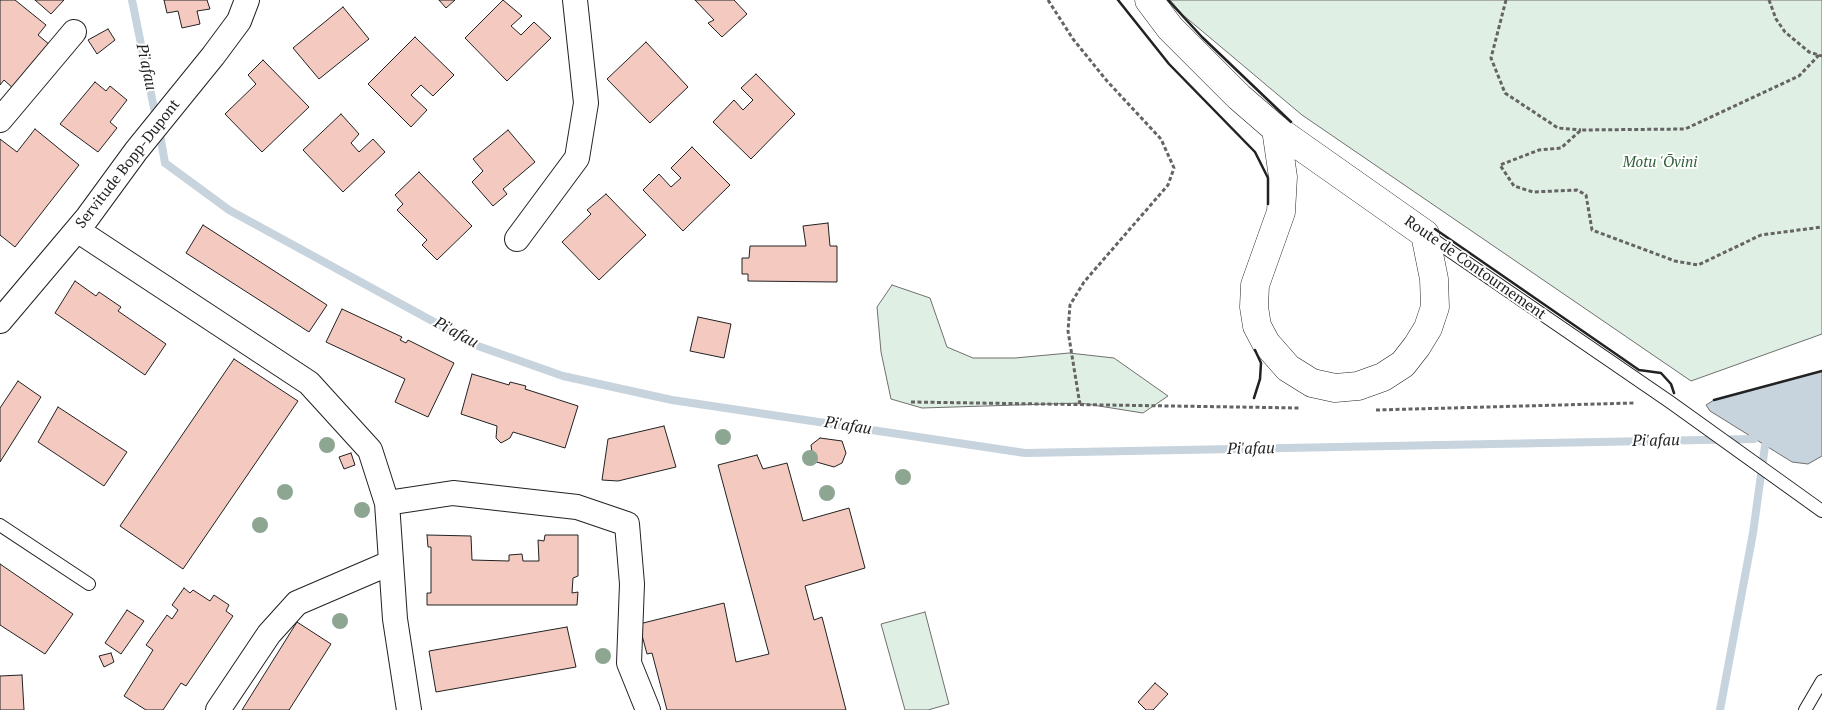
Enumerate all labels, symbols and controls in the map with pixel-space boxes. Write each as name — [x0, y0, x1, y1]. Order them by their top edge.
water label: Pi'afau — [132, 42, 160, 92]
street label: Servitude Bopp-Dupont — [72, 96, 184, 232]
park label: Motu 'Ōvini — [1623, 154, 1697, 172]
street label: Route de Contournement — [1401, 212, 1549, 324]
water label: Pi'afau — [431, 313, 481, 353]
water label: Pi'afau — [823, 413, 873, 439]
water label: Pi'afau — [1632, 431, 1680, 451]
water label: Pi'afau — [1227, 439, 1275, 459]

